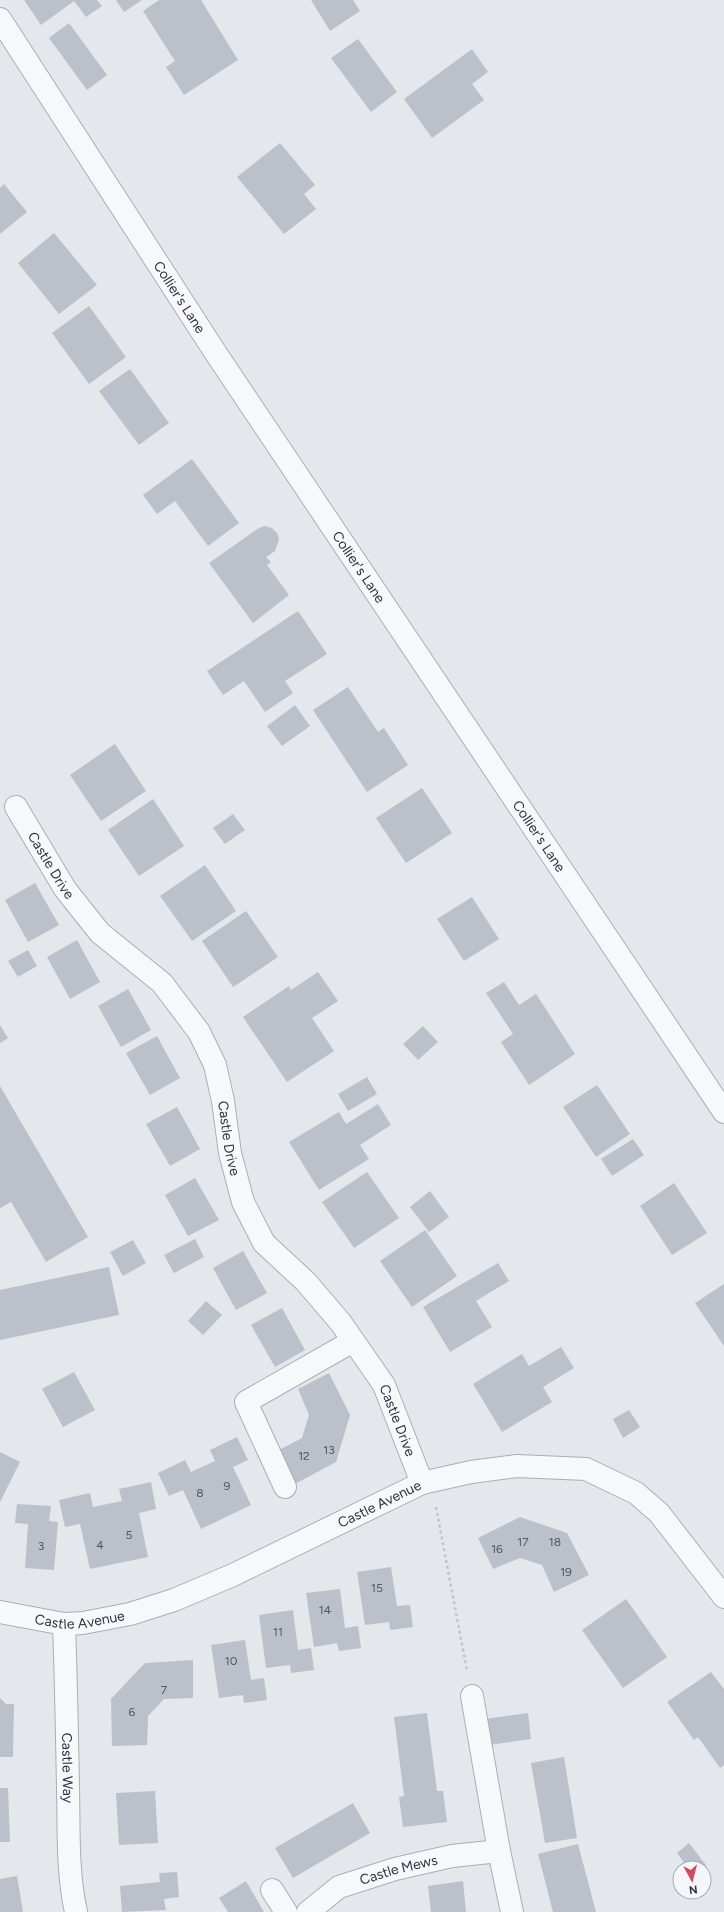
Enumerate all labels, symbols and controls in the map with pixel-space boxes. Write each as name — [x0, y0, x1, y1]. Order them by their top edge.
street label: Collier's Lane — [150, 258, 209, 337]
street label: Collier's Lane — [329, 528, 389, 606]
street label: Collier's Lane — [509, 797, 569, 875]
street label: Castle Drive — [24, 829, 78, 903]
street label: Castle Drive — [215, 1100, 244, 1178]
street label: Castle Drive — [376, 1382, 419, 1459]
house number: 13 — [323, 1443, 335, 1457]
house number: 12 — [298, 1449, 310, 1463]
street label: Castle Avenue — [335, 1476, 424, 1531]
house number: 9 — [224, 1479, 231, 1493]
house number: 8 — [196, 1486, 204, 1500]
house number: 5 — [126, 1528, 133, 1542]
house number: 17 — [517, 1535, 529, 1549]
house number: 18 — [549, 1535, 561, 1549]
house number: 4 — [96, 1538, 104, 1552]
house number: 3 — [38, 1539, 44, 1553]
house number: 16 — [491, 1542, 503, 1556]
house number: 19 — [560, 1565, 572, 1579]
house number: 15 — [371, 1581, 383, 1595]
house number: 14 — [319, 1603, 332, 1617]
street label: Castle Avenue — [33, 1607, 126, 1633]
house number: 11 — [273, 1625, 283, 1639]
house number: 10 — [225, 1654, 238, 1668]
house number: 7 — [161, 1683, 168, 1697]
house number: 6 — [129, 1705, 136, 1719]
street label: Castle Way — [58, 1732, 77, 1804]
street label: Castle Mews — [357, 1851, 439, 1888]
north arrow — [672, 1860, 712, 1900]
text: N — [688, 1882, 698, 1896]

